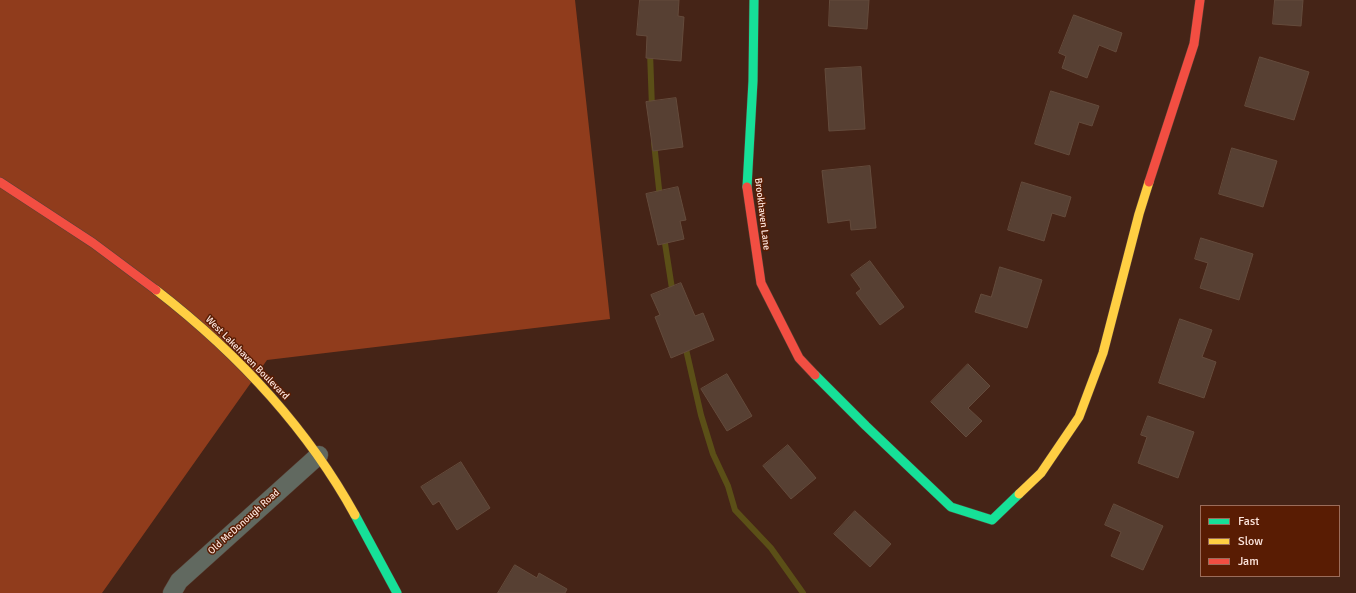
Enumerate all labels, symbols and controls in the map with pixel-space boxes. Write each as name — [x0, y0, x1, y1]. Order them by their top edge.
street label: Brookhaven Lane — [752, 177, 772, 251]
street label: West Lakehaven Boulevard — [203, 314, 291, 402]
street label: Old McDonough Road — [206, 487, 282, 557]
legend — [1200, 505, 1340, 577]
text: Fast — [1238, 514, 1259, 529]
text: Slow — [1238, 534, 1263, 549]
text: Jam — [1238, 554, 1259, 569]

